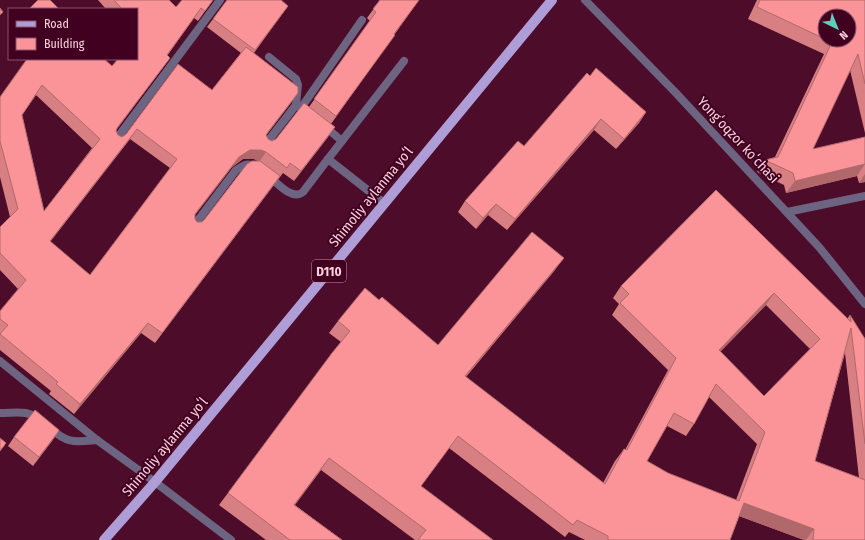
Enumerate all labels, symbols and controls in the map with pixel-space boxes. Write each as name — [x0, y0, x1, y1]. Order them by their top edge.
legend — [8, 8, 138, 60]
north arrow — [817, 8, 857, 48]
text: Road — [44, 17, 69, 31]
text: N — [837, 28, 850, 42]
text: Building — [44, 37, 85, 51]
street label: Yongʻoqzor koʻchasi — [694, 93, 782, 187]
street label: Shimoliy aylanma yoʻl — [325, 143, 417, 251]
road number: D110 — [312, 260, 346, 282]
street label: Shimoliy aylanma yoʻl — [119, 394, 212, 500]

